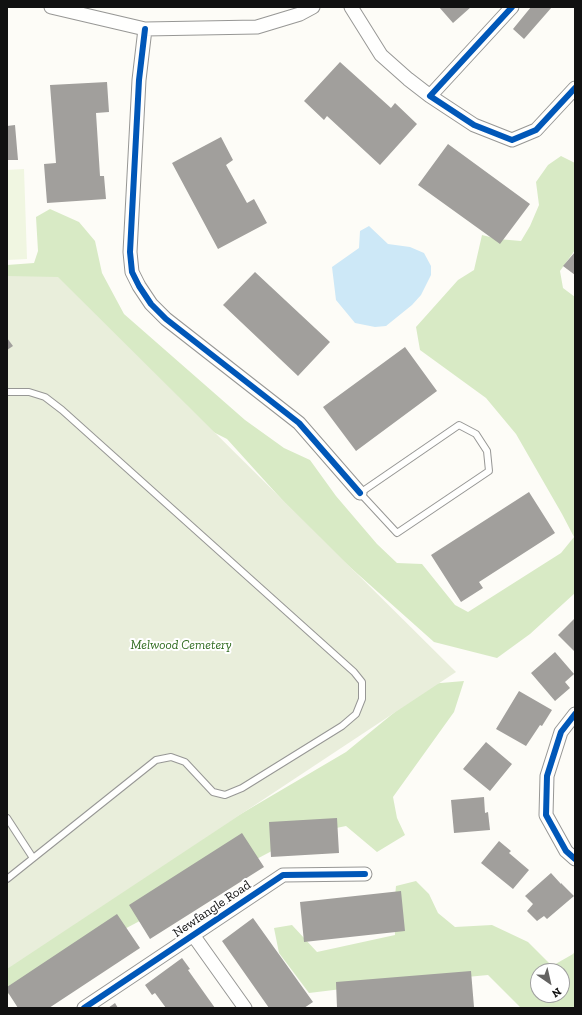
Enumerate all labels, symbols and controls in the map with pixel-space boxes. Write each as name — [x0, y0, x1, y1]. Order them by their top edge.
park label: Melwood Cemetery — [130, 637, 232, 653]
street label: Newfangle Road — [170, 877, 254, 941]
north arrow — [530, 963, 570, 1003]
text: N — [549, 985, 564, 1000]

